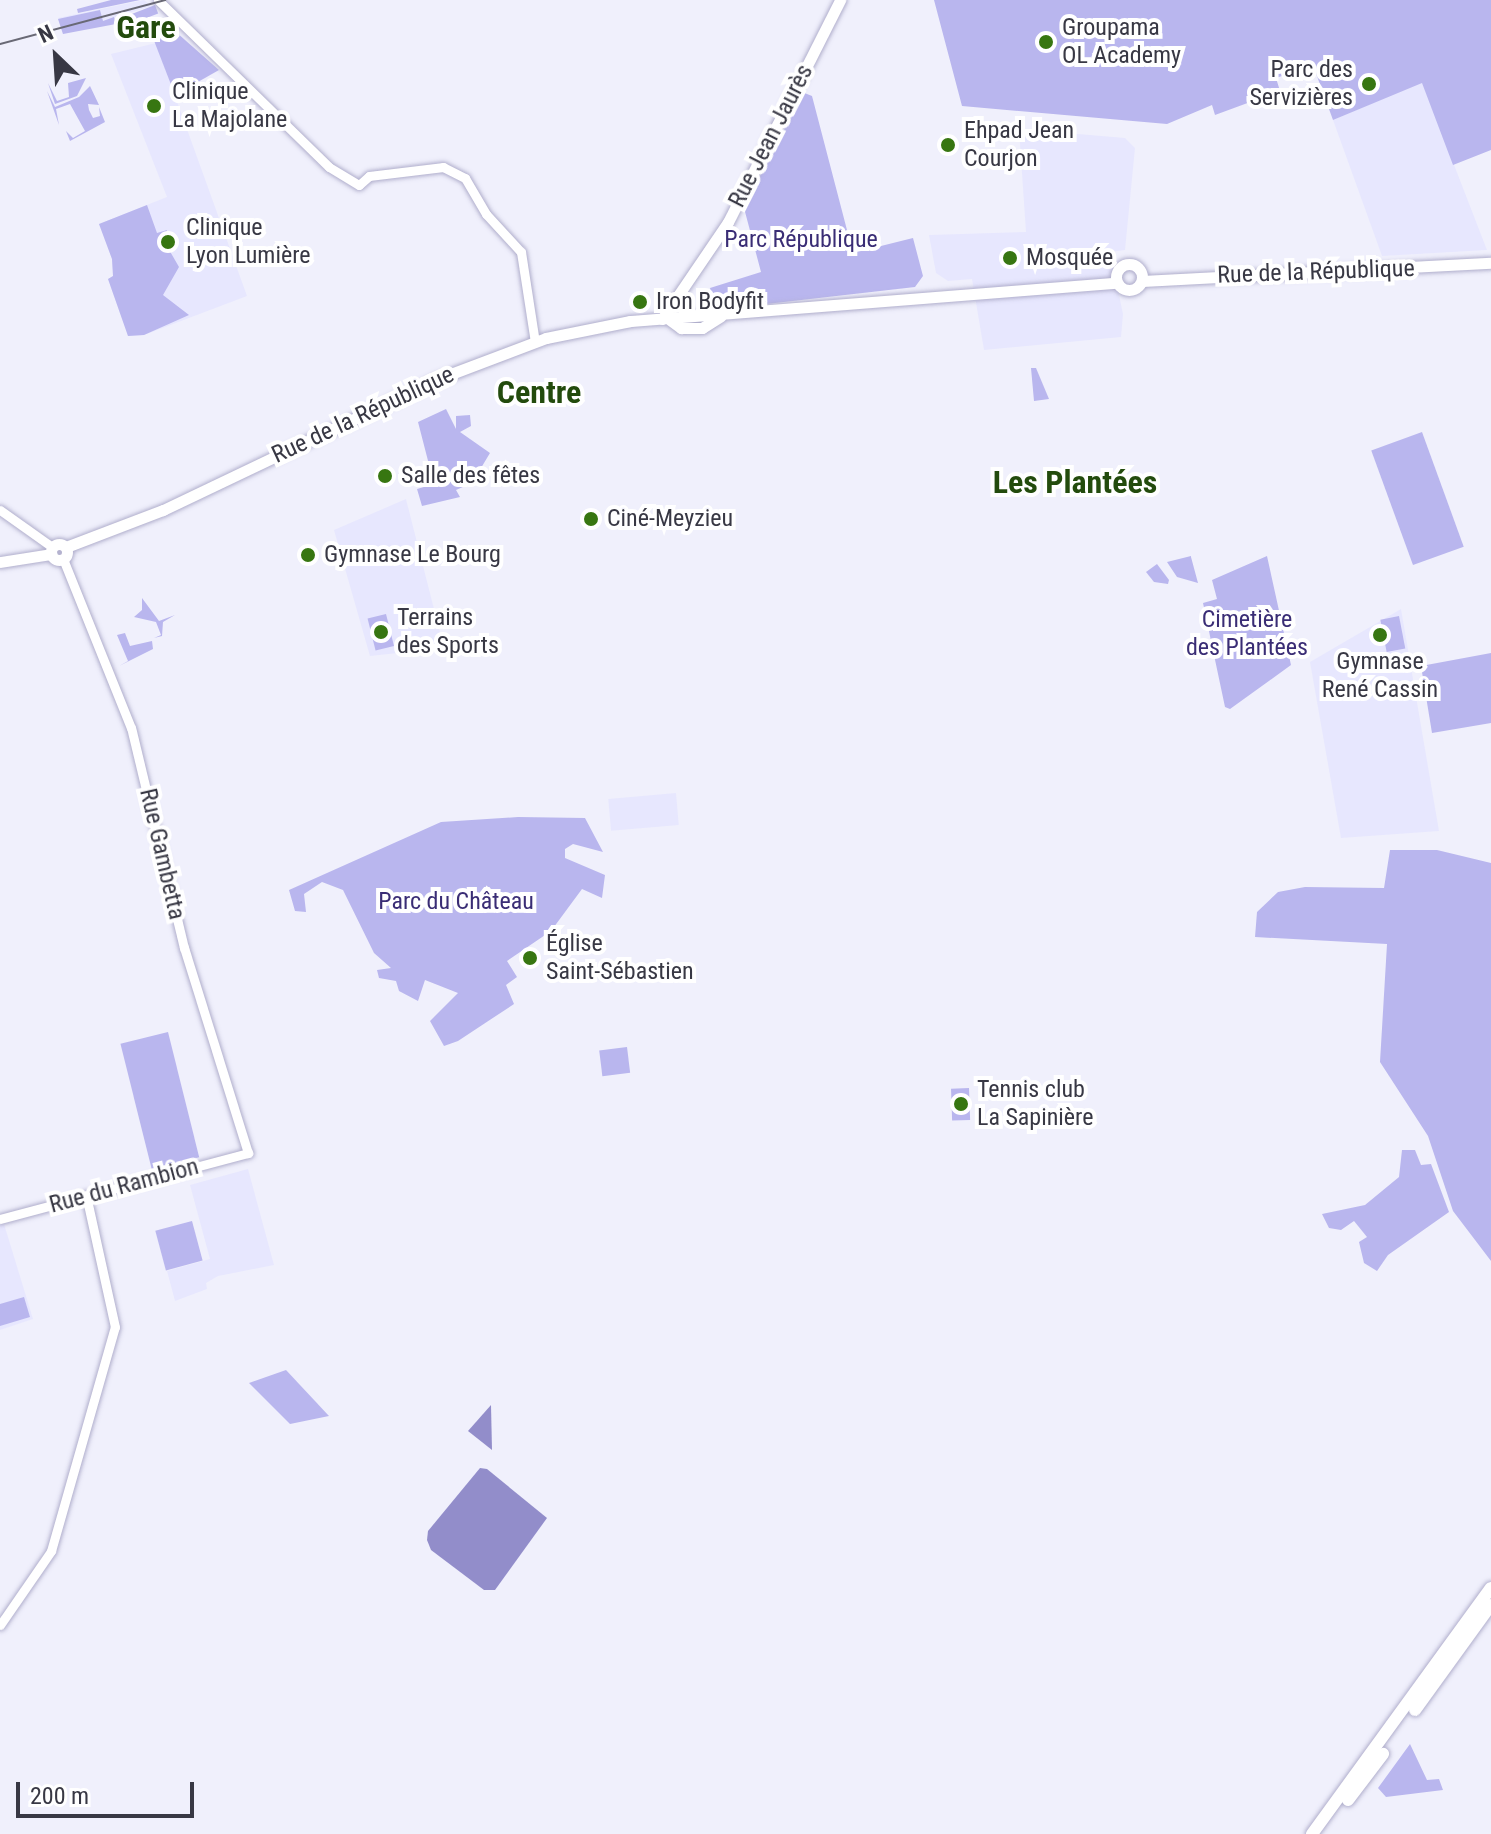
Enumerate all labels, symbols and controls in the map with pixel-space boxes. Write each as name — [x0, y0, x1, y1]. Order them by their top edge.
district label: Gare — [116, 8, 176, 46]
place label: Groupama OL Academy — [1062, 14, 1181, 70]
north arrow — [16, 16, 96, 96]
text: N — [34, 20, 57, 48]
marker: Groupama OL Academy — [1037, 33, 1055, 51]
place label: Parc des Servizières — [1249, 56, 1353, 112]
street label: Rue Jean Jaurès — [723, 60, 819, 212]
marker: Parc des Servizières — [1360, 75, 1378, 93]
place label: Clinique La Majolane — [172, 78, 287, 134]
marker: Clinique La Majolane — [143, 95, 165, 117]
place label: Ehpad Jean Courjon — [964, 117, 1074, 173]
marker: Ehpad Jean Courjon — [939, 136, 957, 154]
place label: Clinique Lyon Lumière — [186, 214, 311, 270]
park label: Parc République — [724, 226, 878, 254]
marker: Clinique Lyon Lumière — [157, 231, 179, 253]
place label: Mosquée — [1026, 244, 1113, 272]
marker: Mosquée — [1001, 249, 1019, 267]
street label: Rue de la République — [1217, 254, 1415, 290]
place label: Iron Bodyfit — [656, 288, 764, 316]
marker: Iron Bodyfit — [631, 293, 649, 311]
street label: Rue de la République — [267, 360, 459, 470]
district label: Centre — [497, 373, 581, 411]
place label: Salle des fêtes — [401, 462, 540, 490]
district label: Les Plantées — [993, 463, 1157, 501]
marker: Salle des fêtes — [376, 467, 394, 485]
place label: Ciné-Meyzieu — [607, 505, 733, 533]
marker: Ciné-Meyzieu — [582, 510, 600, 528]
place label: Gymnase Le Bourg — [324, 541, 501, 569]
marker: Gymnase Le Bourg — [299, 546, 317, 564]
place label: Terrains des Sports — [397, 604, 499, 660]
park label: Cimetière des Plantées — [1186, 606, 1308, 662]
marker: Terrains des Sports — [372, 623, 390, 641]
marker: Gymnase René Cassin — [1371, 626, 1389, 644]
place label: Gymnase René Cassin — [1322, 648, 1438, 704]
street label: Rue Gambetta — [133, 786, 191, 922]
park label: Parc du Château — [378, 888, 534, 916]
place label: Église Saint-Sébastien — [546, 930, 694, 986]
marker: Église Saint-Sébastien — [521, 949, 539, 967]
place label: Tennis club La Sapinière — [977, 1076, 1093, 1132]
marker: Tennis club La Sapinière — [952, 1095, 970, 1113]
street label: Rue du Rambion — [46, 1152, 202, 1220]
scale bar — [20, 1766, 198, 1816]
text: 200 m — [30, 1782, 89, 1810]

